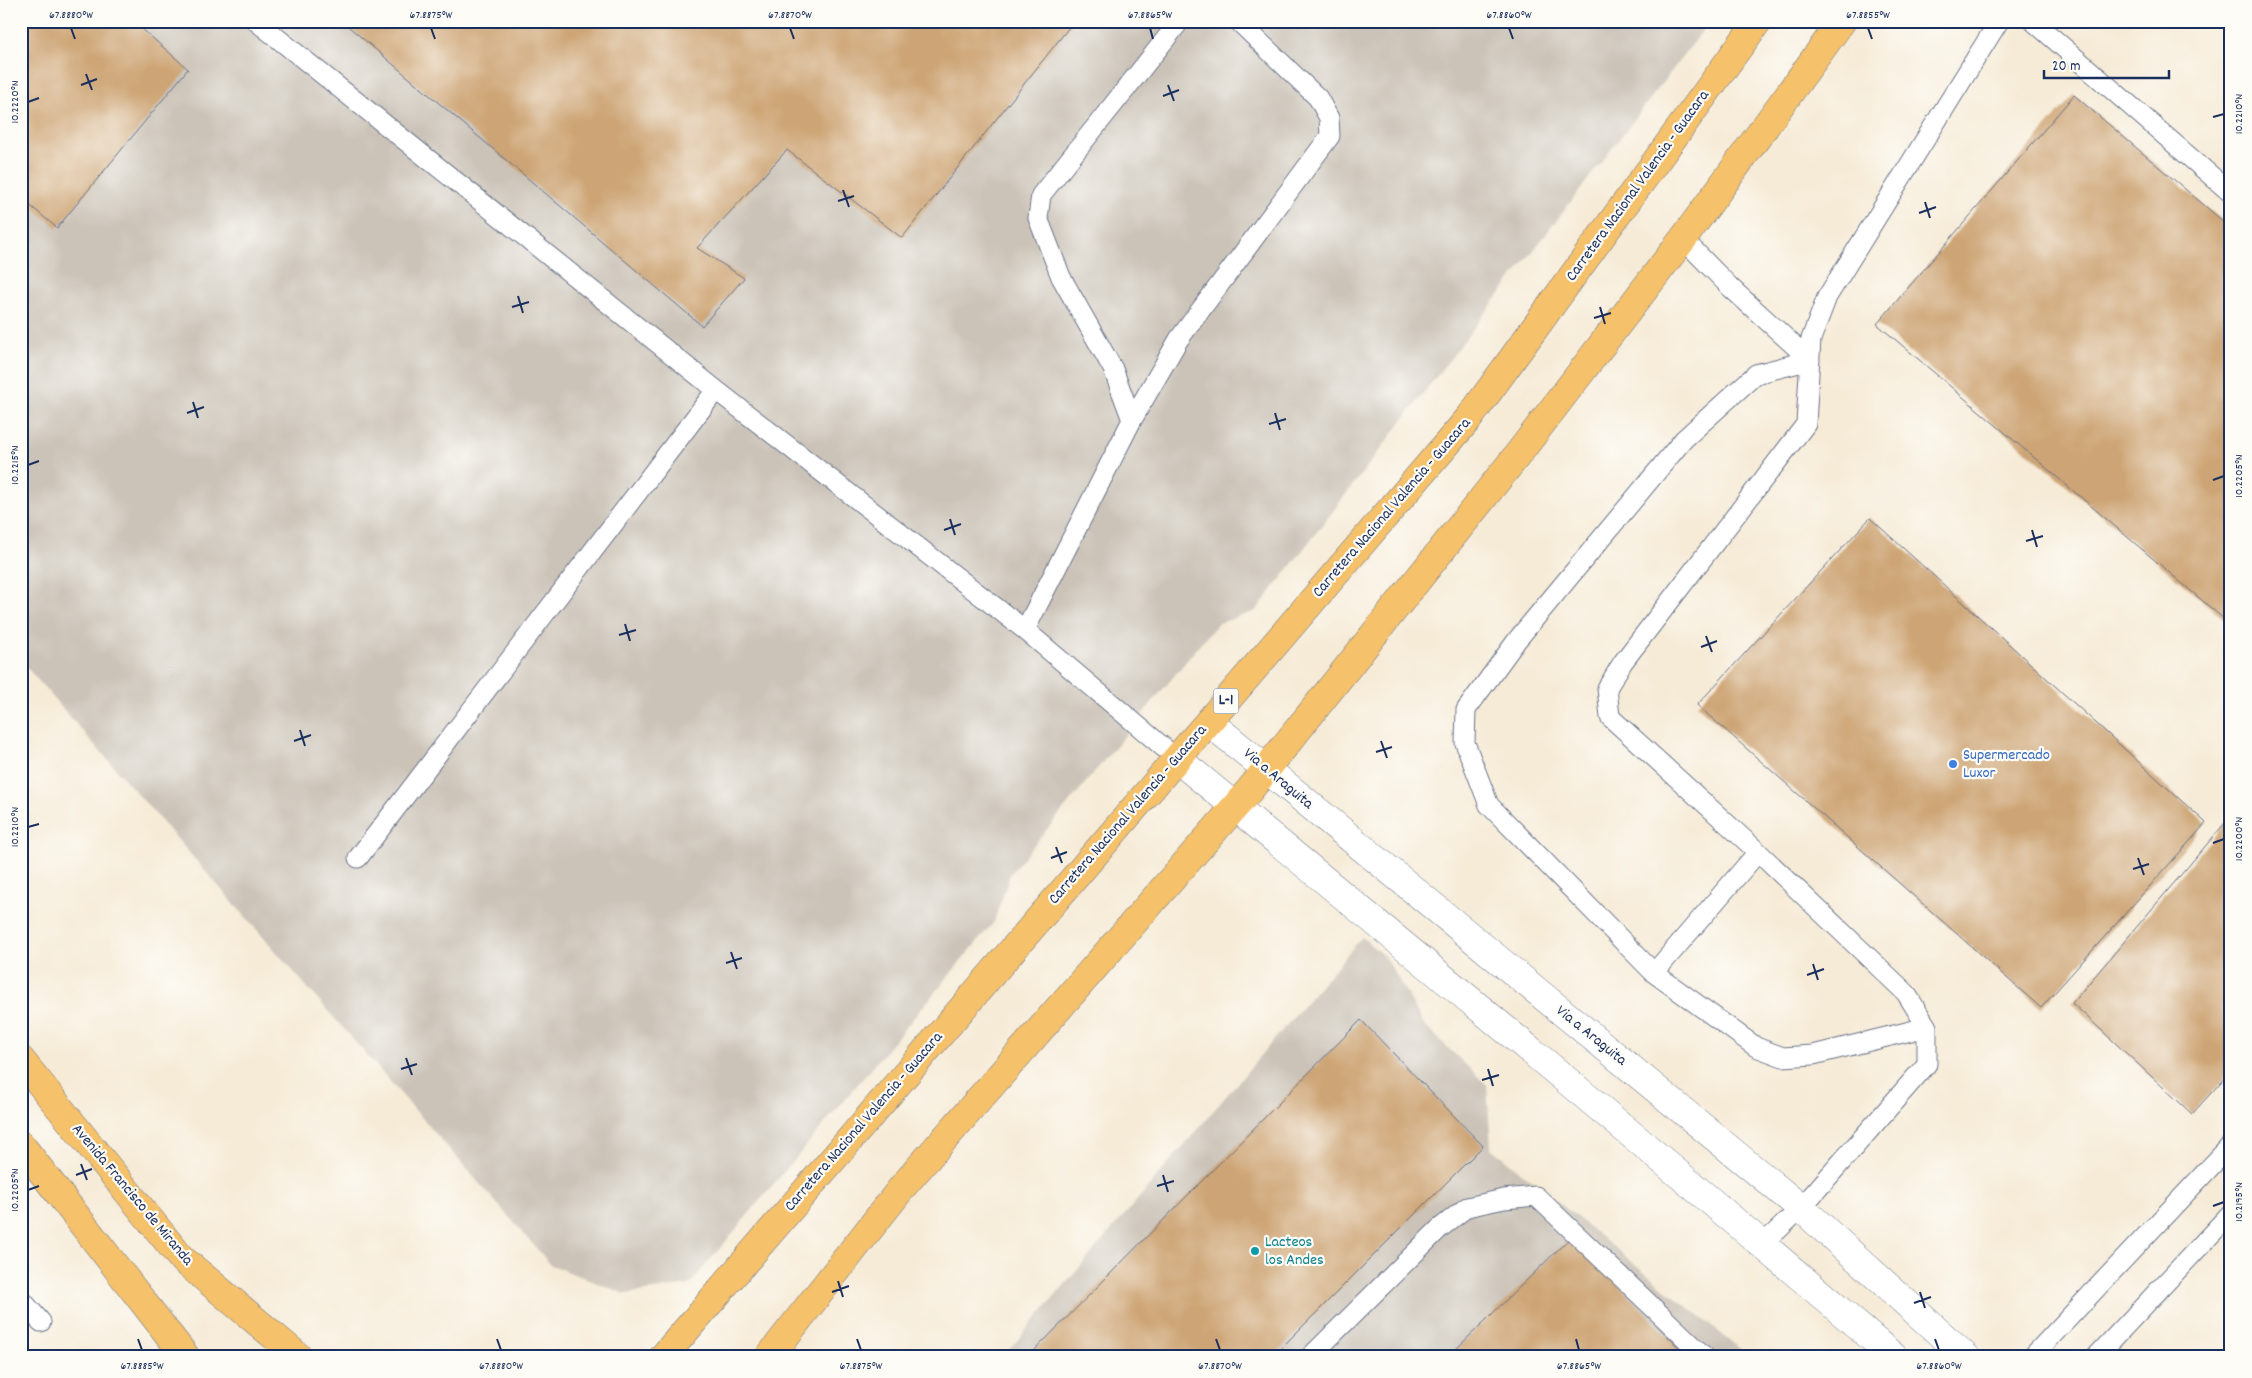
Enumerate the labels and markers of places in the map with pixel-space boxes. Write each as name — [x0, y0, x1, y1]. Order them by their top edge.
place label: Supermercado Luxor — [1963, 744, 2050, 785]
marker: Supermercado Luxor — [1947, 758, 1959, 770]
place label: Lacteos los Andes — [1265, 1231, 1324, 1272]
marker: Lacteos los Andes — [1249, 1245, 1261, 1257]

